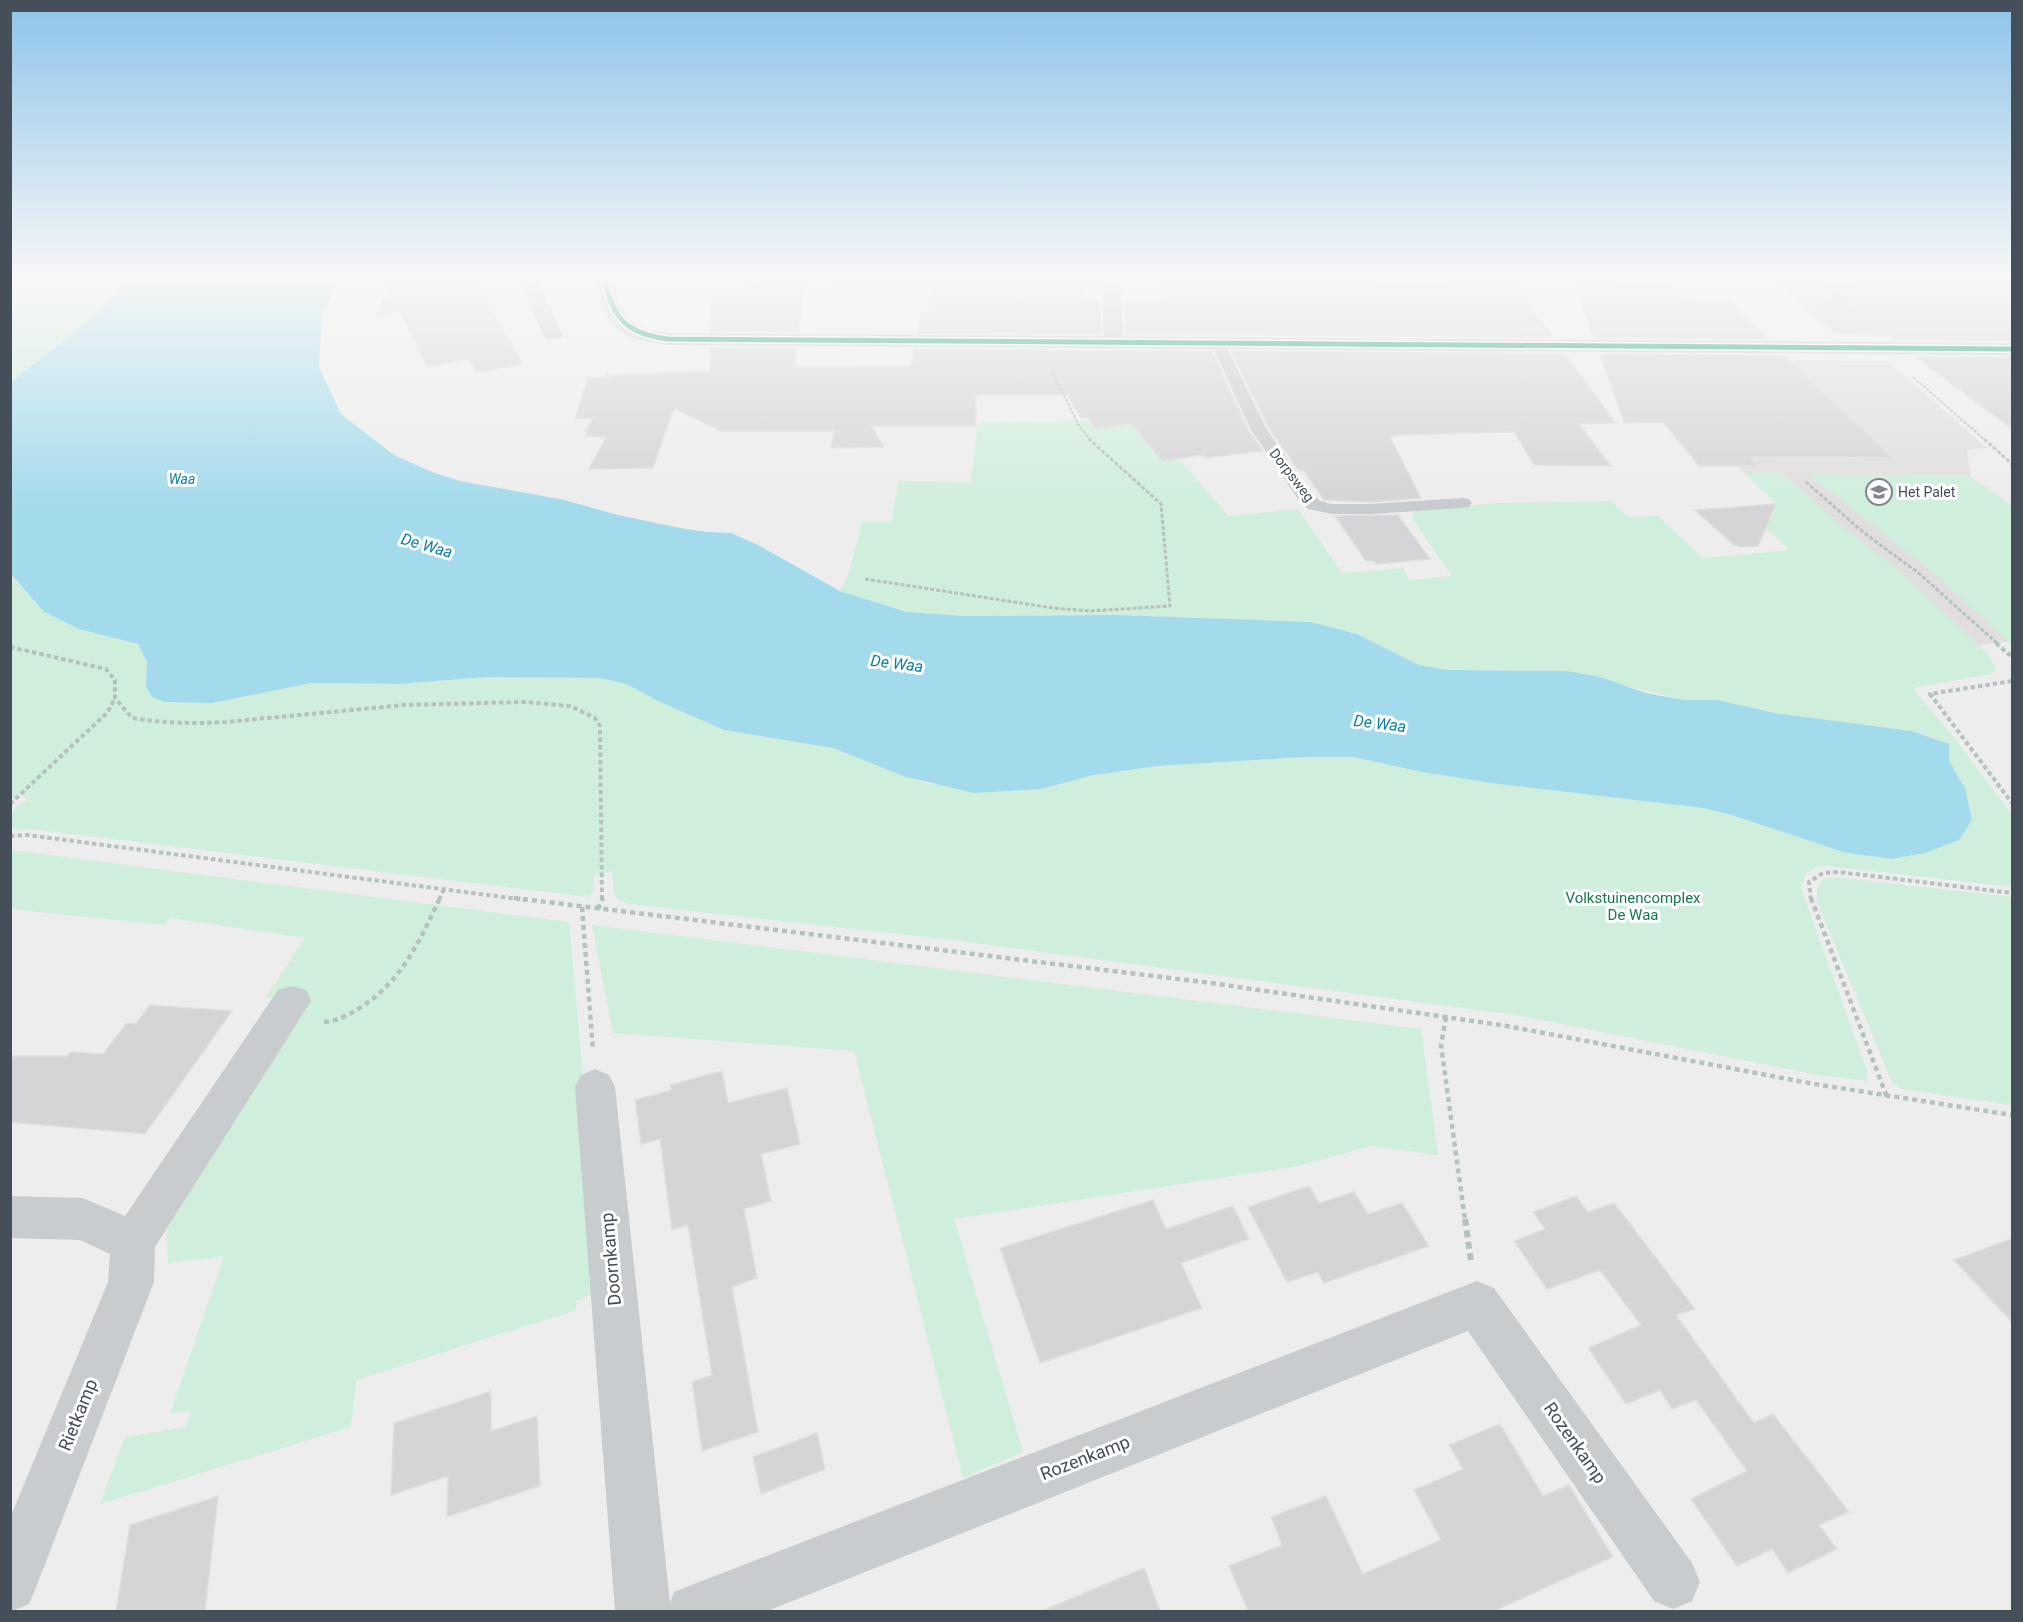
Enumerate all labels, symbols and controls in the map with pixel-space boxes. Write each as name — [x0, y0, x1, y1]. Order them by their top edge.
street label: Dorpsweg — [1266, 445, 1318, 505]
water label: Waa — [169, 471, 195, 487]
school or university icon: Het Palet — [1864, 477, 1894, 507]
place label: Het Palet — [1898, 484, 1956, 500]
water label: De Waa — [399, 529, 455, 562]
water label: De Waa — [870, 651, 924, 676]
water label: De Waa — [1353, 711, 1407, 736]
park label: Volkstuinencomplex De Waa — [1565, 889, 1701, 924]
street label: Doornkamp — [596, 1212, 625, 1306]
street label: Rietkamp — [54, 1376, 101, 1454]
street label: Rozenkamp — [1540, 1398, 1611, 1487]
street label: Rozenkamp — [1037, 1431, 1133, 1484]

